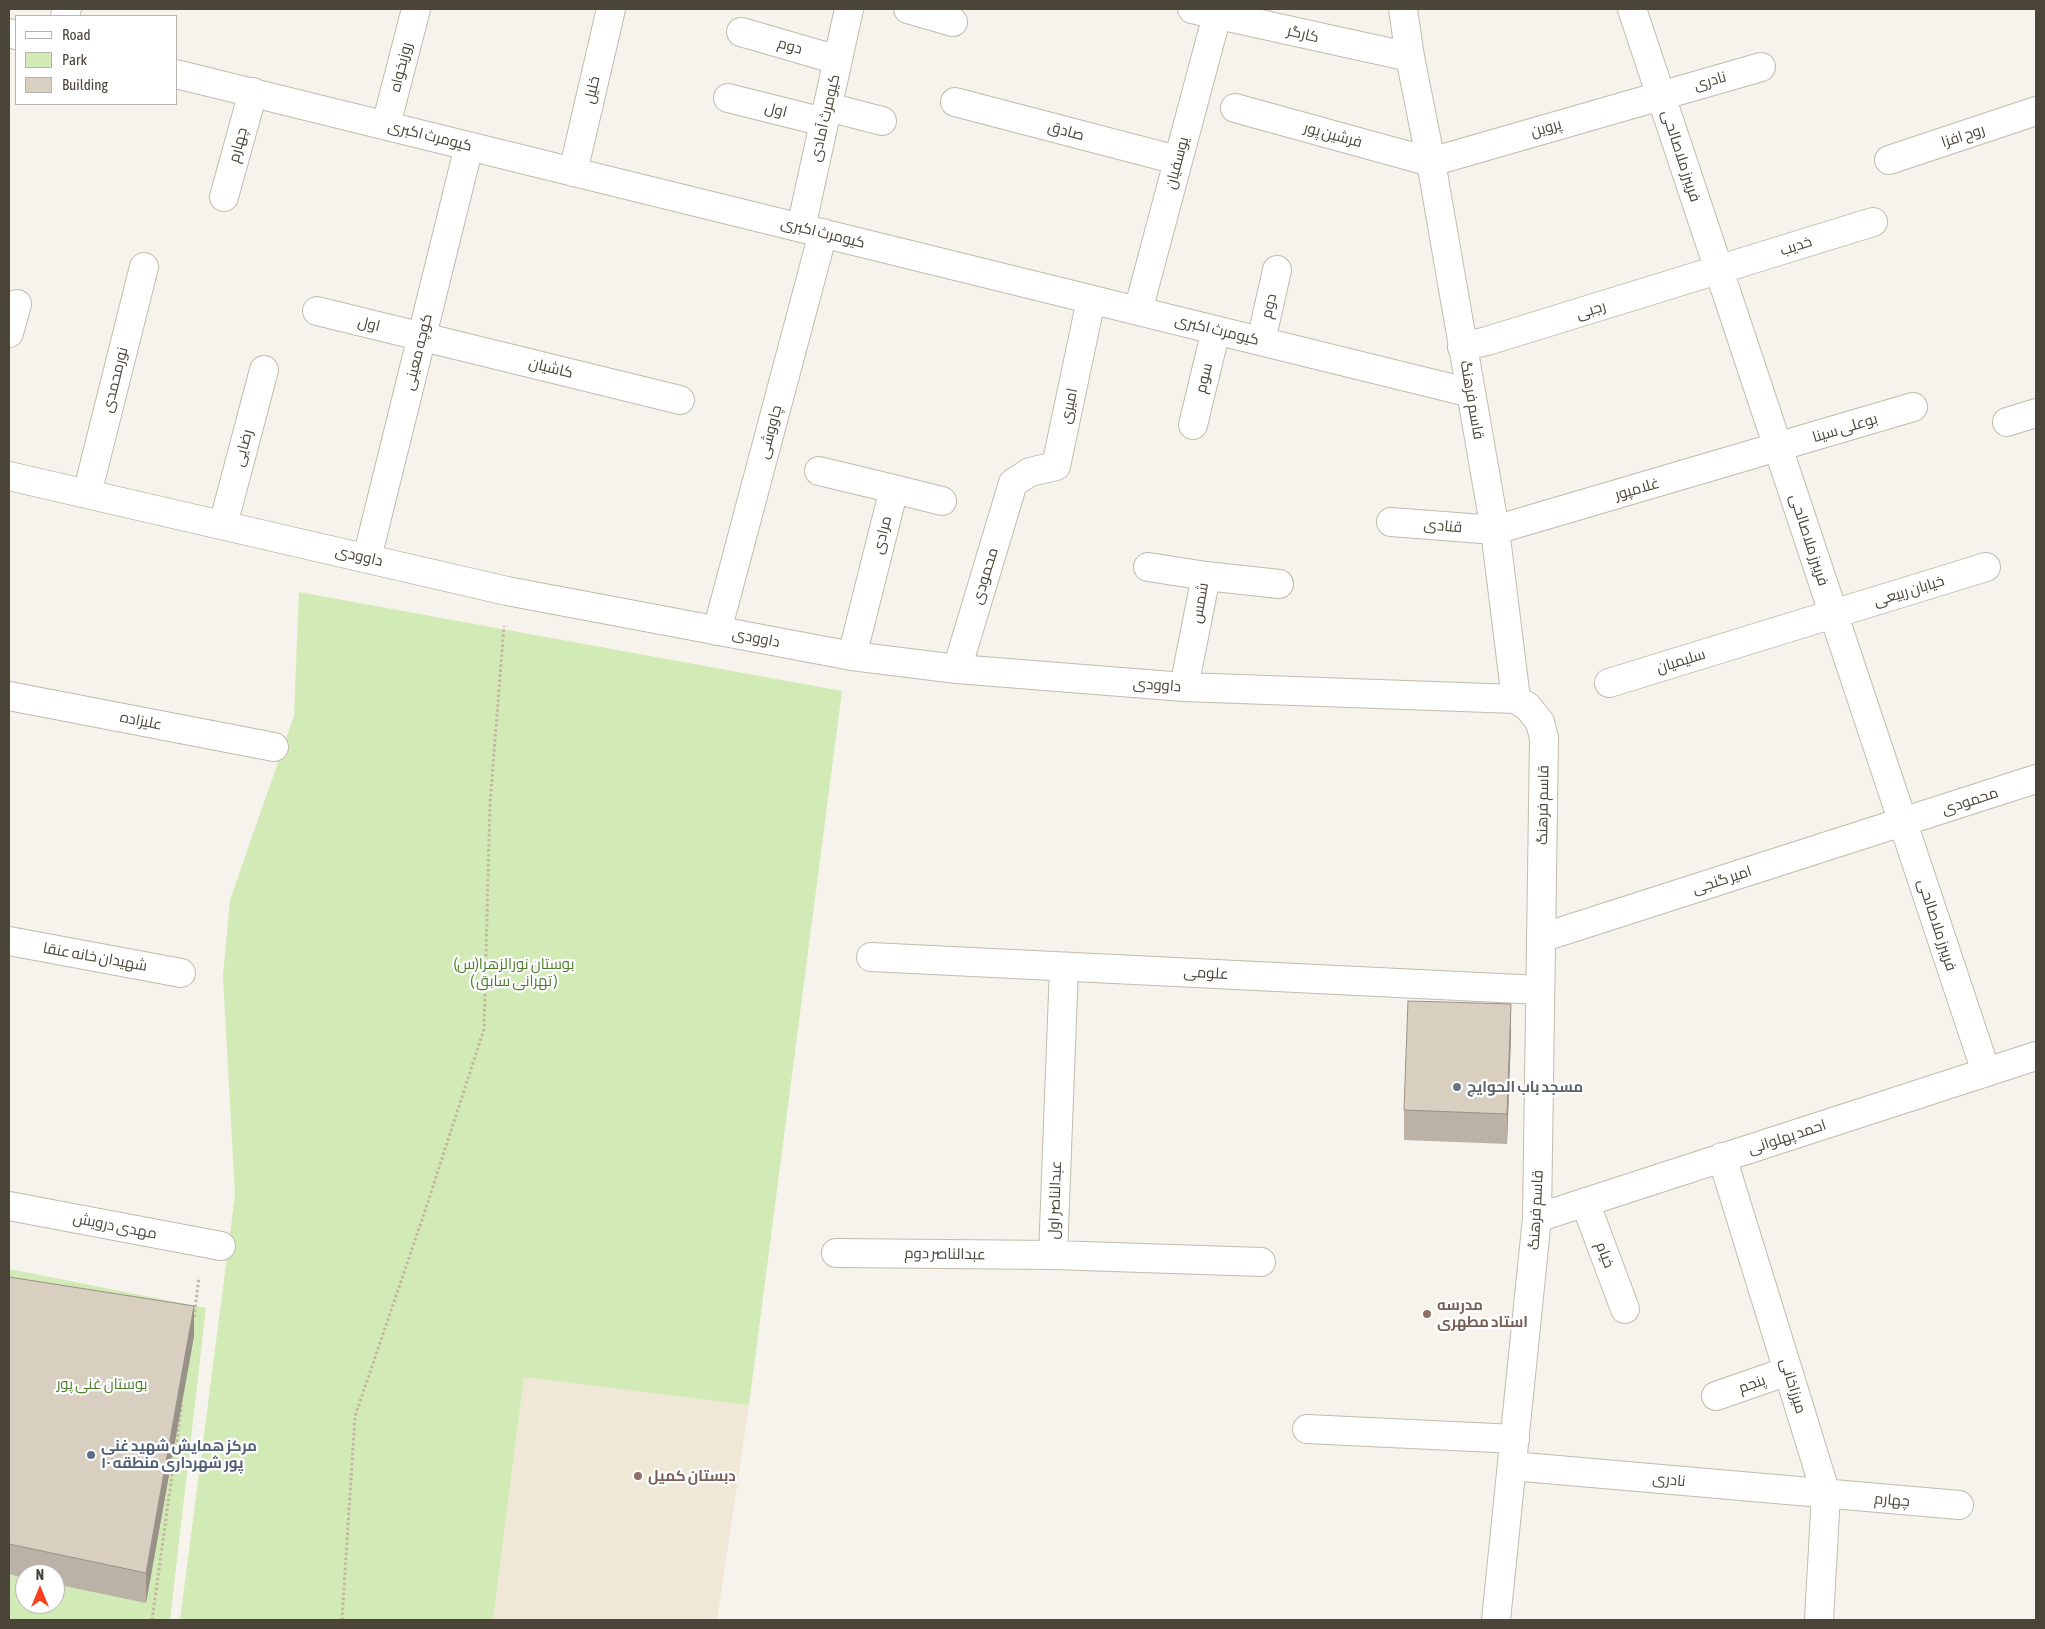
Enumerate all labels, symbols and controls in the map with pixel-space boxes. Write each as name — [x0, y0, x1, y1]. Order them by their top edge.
legend — [15, 15, 178, 105]
street label: کارگر — [1285, 22, 1321, 46]
text: Road — [62, 26, 91, 43]
street label: دوم — [776, 34, 804, 58]
street label: روزیخواه — [386, 40, 416, 94]
text: Park — [62, 51, 87, 68]
street label: نادری — [1692, 68, 1728, 94]
street label: کیومرث آمادی — [806, 72, 844, 164]
street label: خلیل — [580, 74, 604, 106]
text: Building — [62, 76, 108, 93]
street label: اول — [763, 99, 789, 121]
street label: فریبرز ملاصالحی — [1658, 108, 1704, 204]
street label: پروین — [1529, 115, 1563, 141]
street label: کیومرث اکبری — [386, 117, 474, 155]
street label: صادق — [1046, 118, 1086, 144]
street label: فرشین پور — [1302, 119, 1364, 151]
street label: روح افزا — [1939, 121, 1987, 151]
street label: چهارم — [225, 125, 251, 165]
street label: یوسفیان — [1161, 135, 1193, 191]
street label: کیومرث اکبری — [779, 214, 867, 252]
street label: خدیب — [1778, 232, 1814, 260]
street label: دوم — [1257, 292, 1281, 320]
street label: رجبی — [1574, 297, 1608, 323]
street label: کیومرث اکبری — [1173, 311, 1261, 349]
street label: کوچه معینی — [400, 312, 436, 392]
street label: اول — [356, 313, 382, 335]
street label: نورمحمدی — [98, 345, 132, 415]
street label: کاشیان — [527, 354, 575, 382]
street label: قاسم فرهنگ — [1456, 359, 1488, 441]
street label: سوم — [1192, 361, 1216, 395]
street label: امیری — [1056, 387, 1082, 425]
street label: چاووشی — [754, 403, 786, 461]
street label: بوعلی سینا — [1810, 410, 1880, 446]
street label: رضایی — [229, 427, 257, 469]
street label: غلامپور — [1613, 474, 1661, 504]
street label: فریبرز ملاصالحی — [1786, 492, 1832, 588]
street label: مرادی — [869, 514, 895, 556]
street label: قنادی — [1423, 515, 1463, 537]
street label: داوودی — [333, 542, 385, 570]
street label: محمودی — [968, 546, 1002, 606]
street label: خیابان ربیعی — [1872, 572, 1946, 610]
street label: شمس — [1188, 581, 1212, 625]
street label: داوودی — [731, 625, 781, 651]
street label: سلیمیان — [1654, 645, 1708, 677]
street label: داوودی — [1132, 674, 1182, 696]
street label: علیزاده — [118, 708, 164, 734]
street label: قاسم فرهنگ — [1533, 765, 1553, 845]
street label: محمودی — [1940, 783, 2000, 819]
street label: امیر گنجی — [1690, 862, 1754, 898]
street label: فریبرز ملاصالحی — [1914, 877, 1960, 973]
street label: شهیدان خانه‌ عنقا — [41, 939, 149, 975]
park label: بوستان نورالزهرا(س) ( تهرانی سابق ) — [453, 955, 575, 990]
street label: علومی — [1183, 963, 1229, 983]
place label: مسجد باب الحوایج — [1467, 1078, 1583, 1096]
marker: مسجد باب الحوایج — [1451, 1081, 1463, 1093]
street label: احمد پهلوانی — [1746, 1116, 1828, 1158]
street label: عبدالناصر اول — [1045, 1160, 1065, 1240]
street label: قاسم فرهنگ — [1525, 1170, 1547, 1250]
street label: مهدی درویش — [72, 1209, 158, 1243]
street label: خیام — [1592, 1239, 1618, 1271]
street label: عبدالناصر دوم — [904, 1244, 986, 1264]
place label: مدرسه استاد مطهری — [1437, 1296, 1528, 1331]
marker: مدرسه استاد مطهری — [1421, 1308, 1433, 1320]
street label: میرزاخانی — [1776, 1356, 1810, 1416]
street label: پنجم — [1736, 1371, 1768, 1397]
park label: بوستان غنی پور — [56, 1375, 148, 1393]
place label: مرکز همایش شهید غنی پور شهرداری منطقه ۱۰ — [101, 1437, 257, 1472]
marker: مرکز همایش شهید غنی پور شهرداری منطقه ۱۰ — [85, 1449, 97, 1461]
place label: دبستان کمیل — [648, 1467, 736, 1485]
marker: دبستان کمیل — [632, 1470, 644, 1482]
street label: نادری — [1652, 1470, 1686, 1490]
street label: چهارم — [1873, 1489, 1911, 1511]
north arrow — [15, 1564, 65, 1614]
text: N — [36, 1567, 44, 1583]

